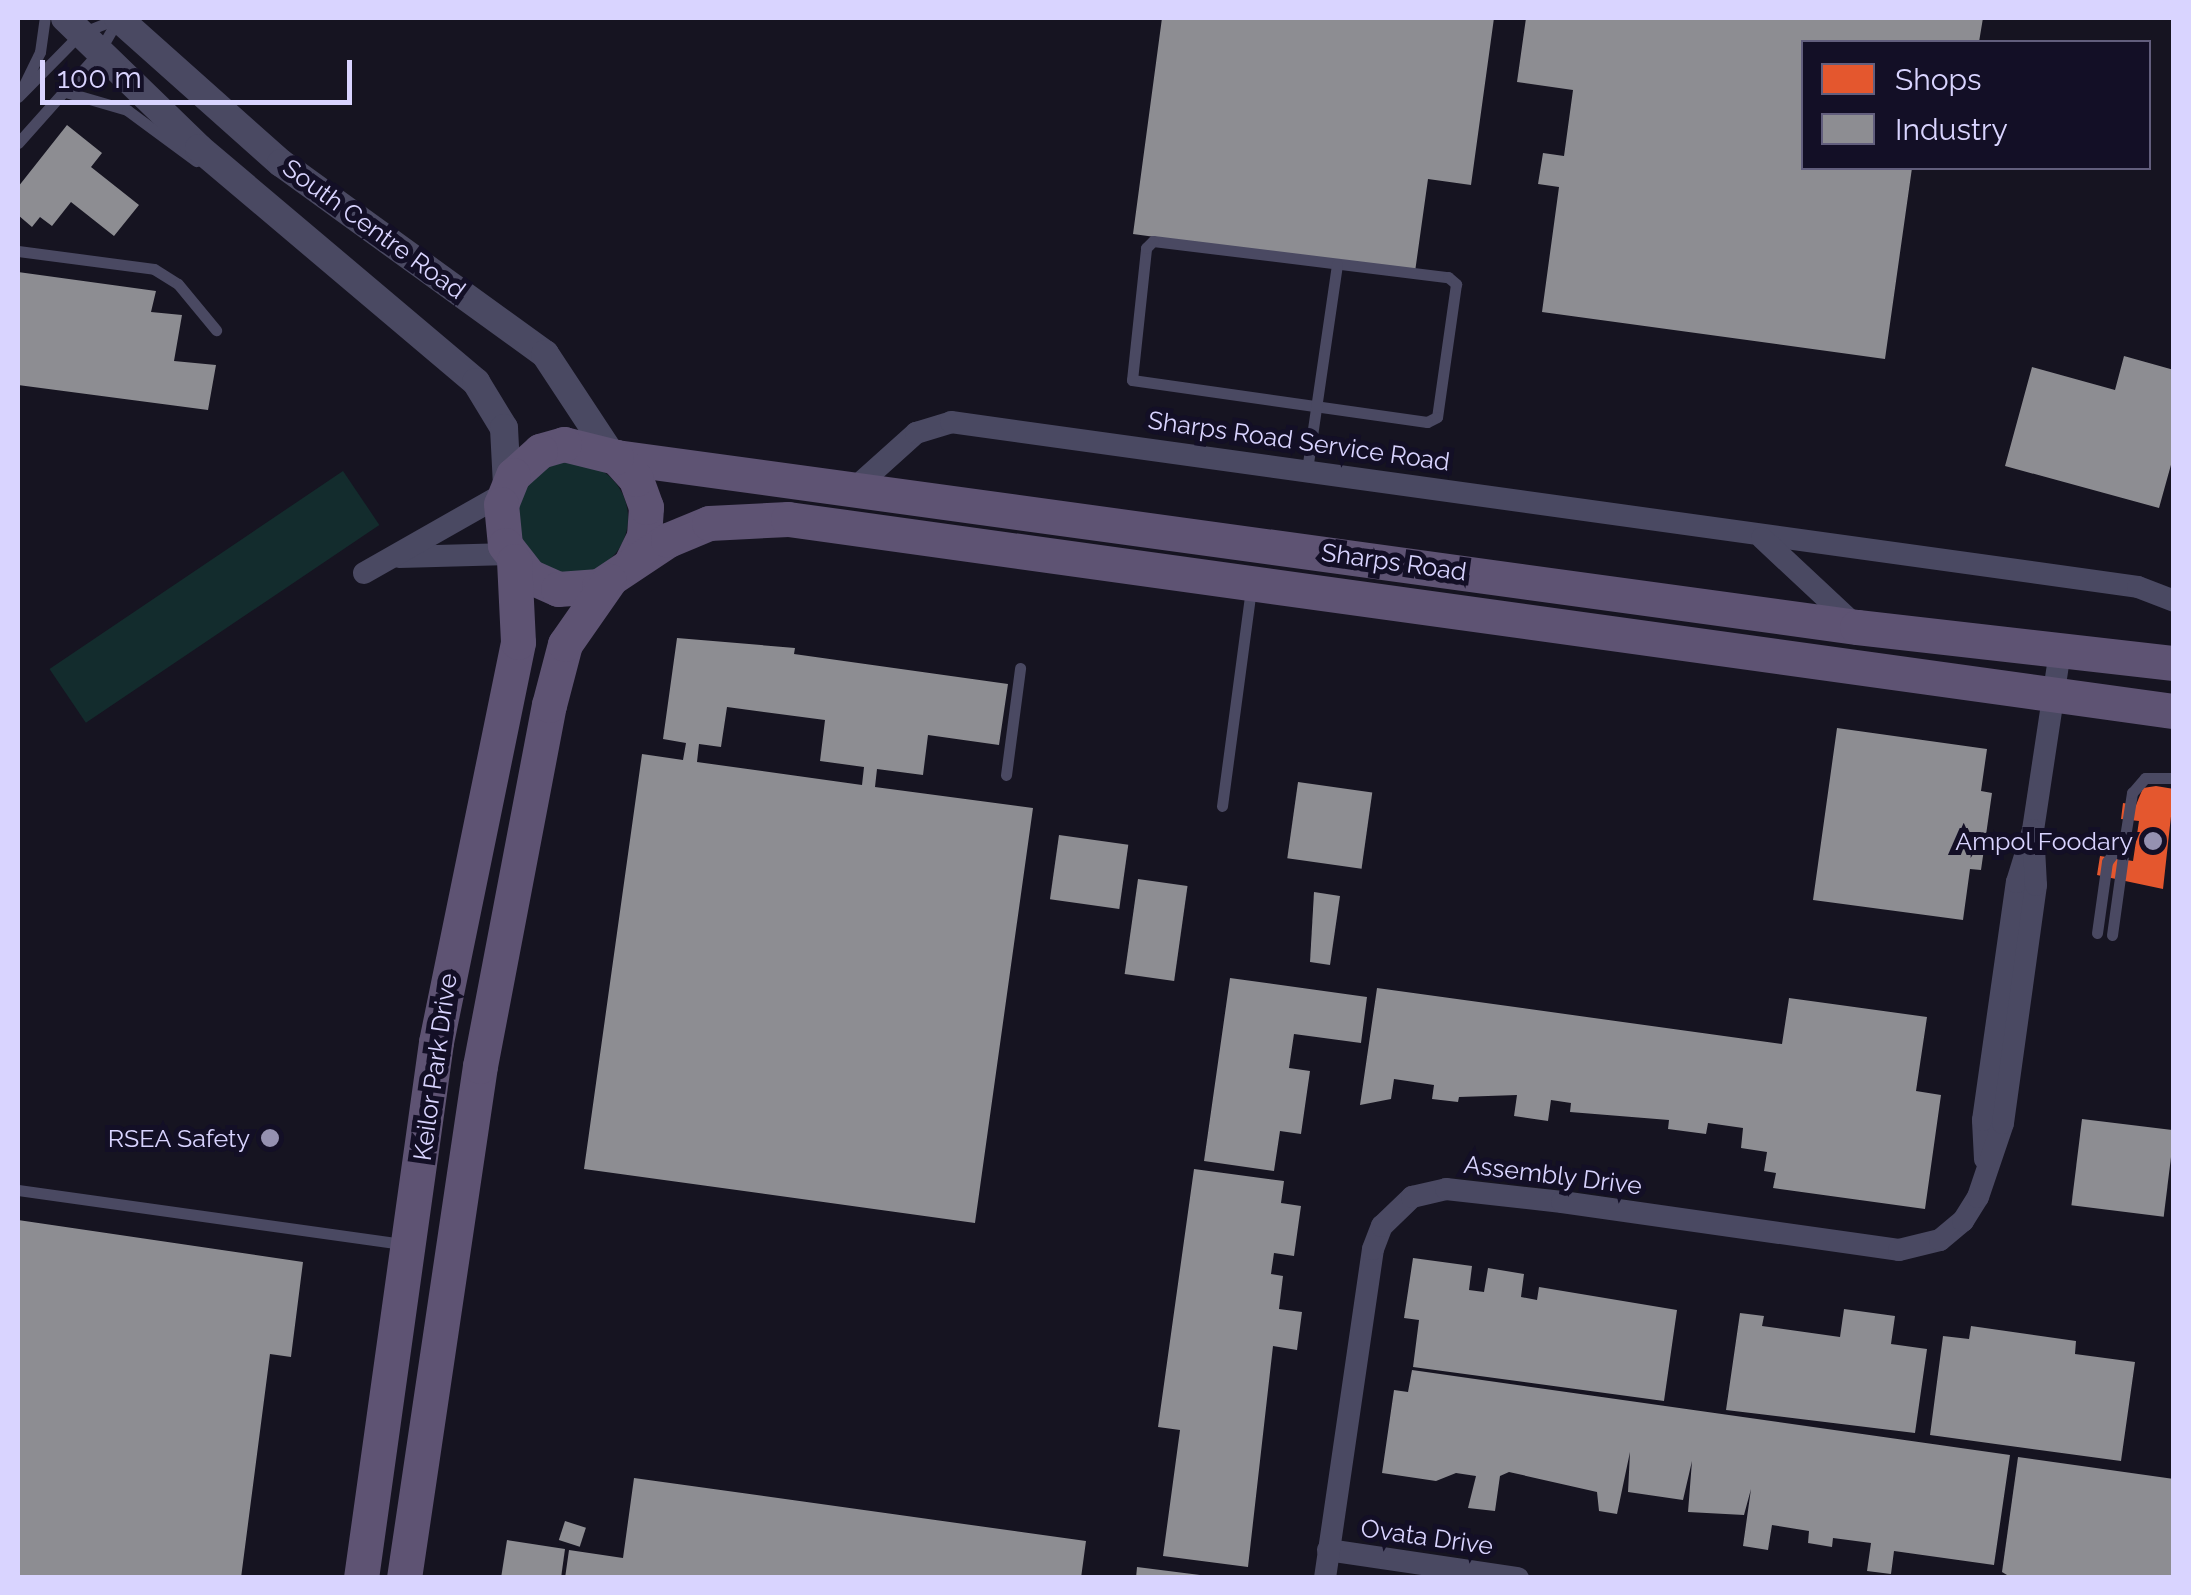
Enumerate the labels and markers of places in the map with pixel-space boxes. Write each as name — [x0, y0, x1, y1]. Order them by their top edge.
place label: Ampol Foodary — [1954, 826, 2133, 856]
marker: Ampol Foodary — [2142, 830, 2164, 852]
place label: RSEA Safety — [107, 1123, 250, 1153]
marker: RSEA Safety — [259, 1127, 281, 1149]

